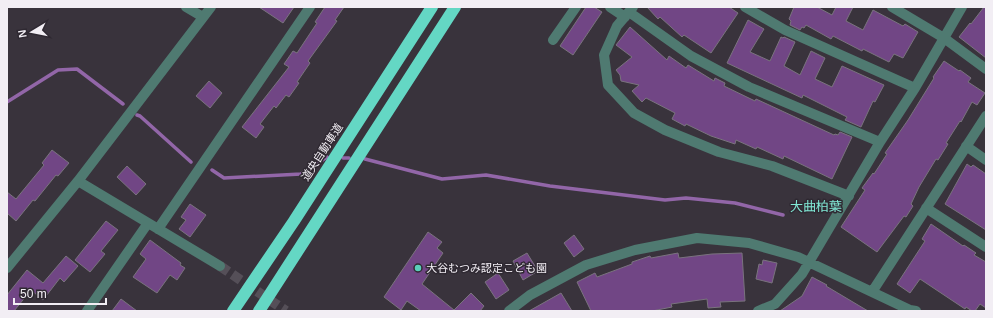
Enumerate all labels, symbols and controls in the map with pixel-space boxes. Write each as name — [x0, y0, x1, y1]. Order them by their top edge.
north arrow — [12, 12, 52, 52]
text: N — [16, 29, 29, 39]
street label: 道央自動車道 — [299, 121, 345, 183]
district label: 大曲柏葉 — [790, 199, 842, 214]
place label: 大谷むつみ認定こども園 — [426, 262, 547, 274]
marker: 大谷むつみ認定こども園 — [413, 263, 423, 273]
scale bar — [14, 280, 106, 306]
text: 50 m — [20, 287, 47, 301]

